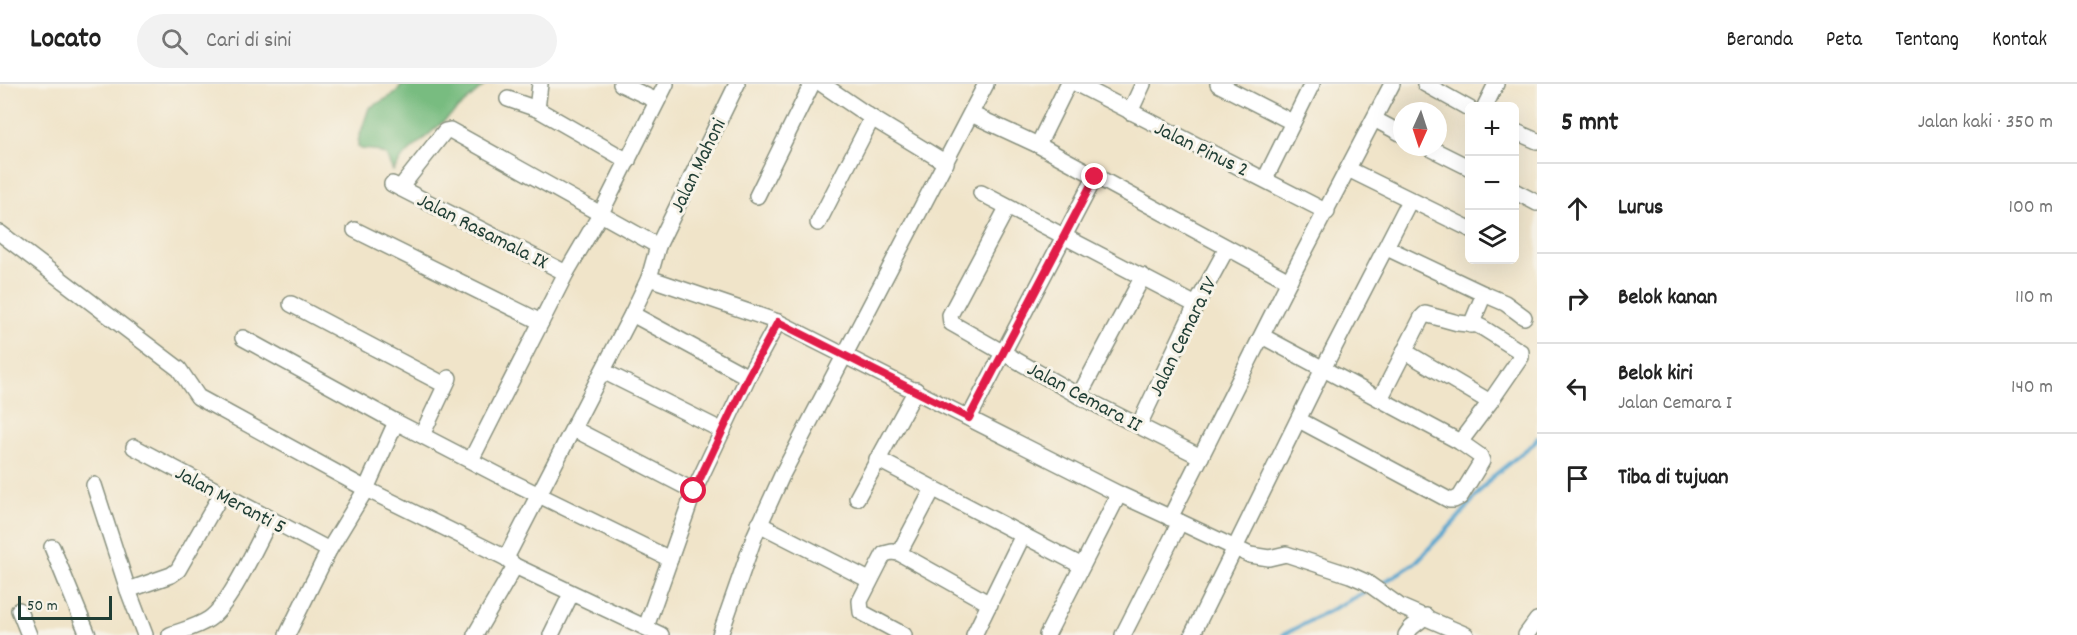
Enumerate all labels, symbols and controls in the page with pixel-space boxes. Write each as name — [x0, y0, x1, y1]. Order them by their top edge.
search box — [137, 14, 557, 68]
text: Locato — [30, 21, 101, 61]
icon: search — [158, 25, 191, 58]
text: Cari di sini — [206, 26, 291, 57]
text: Beranda — [1727, 26, 1793, 56]
text: Peta — [1826, 26, 1862, 56]
text: Tentang — [1895, 26, 1959, 56]
text: Kontak — [1992, 26, 2047, 56]
north arrow — [1393, 102, 1447, 156]
map controls — [1465, 102, 1519, 264]
button: + — [1465, 102, 1519, 156]
text: 5 mnt — [1561, 105, 1618, 142]
text: Jalan kaki · 350 m — [1918, 109, 2053, 137]
street label: Jalan Mahoni — [664, 114, 735, 219]
street label: Jalan Pinus 2 — [1148, 115, 1253, 186]
button: − — [1465, 156, 1519, 210]
route end — [1081, 163, 1107, 189]
street label: Jalan Rasamala IX — [411, 187, 552, 279]
icon: ahead — [1561, 192, 1594, 225]
text: Lurus — [1618, 193, 1663, 224]
text: 100 m — [2009, 194, 2053, 222]
button: layers — [1465, 210, 1519, 264]
street label: Jalan Cemara IV — [1143, 272, 1227, 402]
icon: right — [1561, 282, 1594, 315]
text: Belok kanan — [1618, 283, 1717, 314]
text: 110 m — [2015, 284, 2053, 312]
street label: Jalan Cemara II — [1021, 356, 1147, 442]
text: Belok kiri — [1618, 359, 1692, 390]
icon: left — [1561, 372, 1594, 405]
text: 140 m — [2011, 374, 2053, 402]
text: Jalan Cemara I — [1618, 390, 1732, 418]
street label: Jalan Meranti 5 — [169, 460, 290, 544]
icon: arrive — [1561, 462, 1594, 495]
text: Tiba di tujuan — [1618, 463, 1728, 494]
route start — [680, 477, 706, 503]
scale bar — [18, 593, 112, 620]
text: 50 m — [27, 595, 58, 618]

